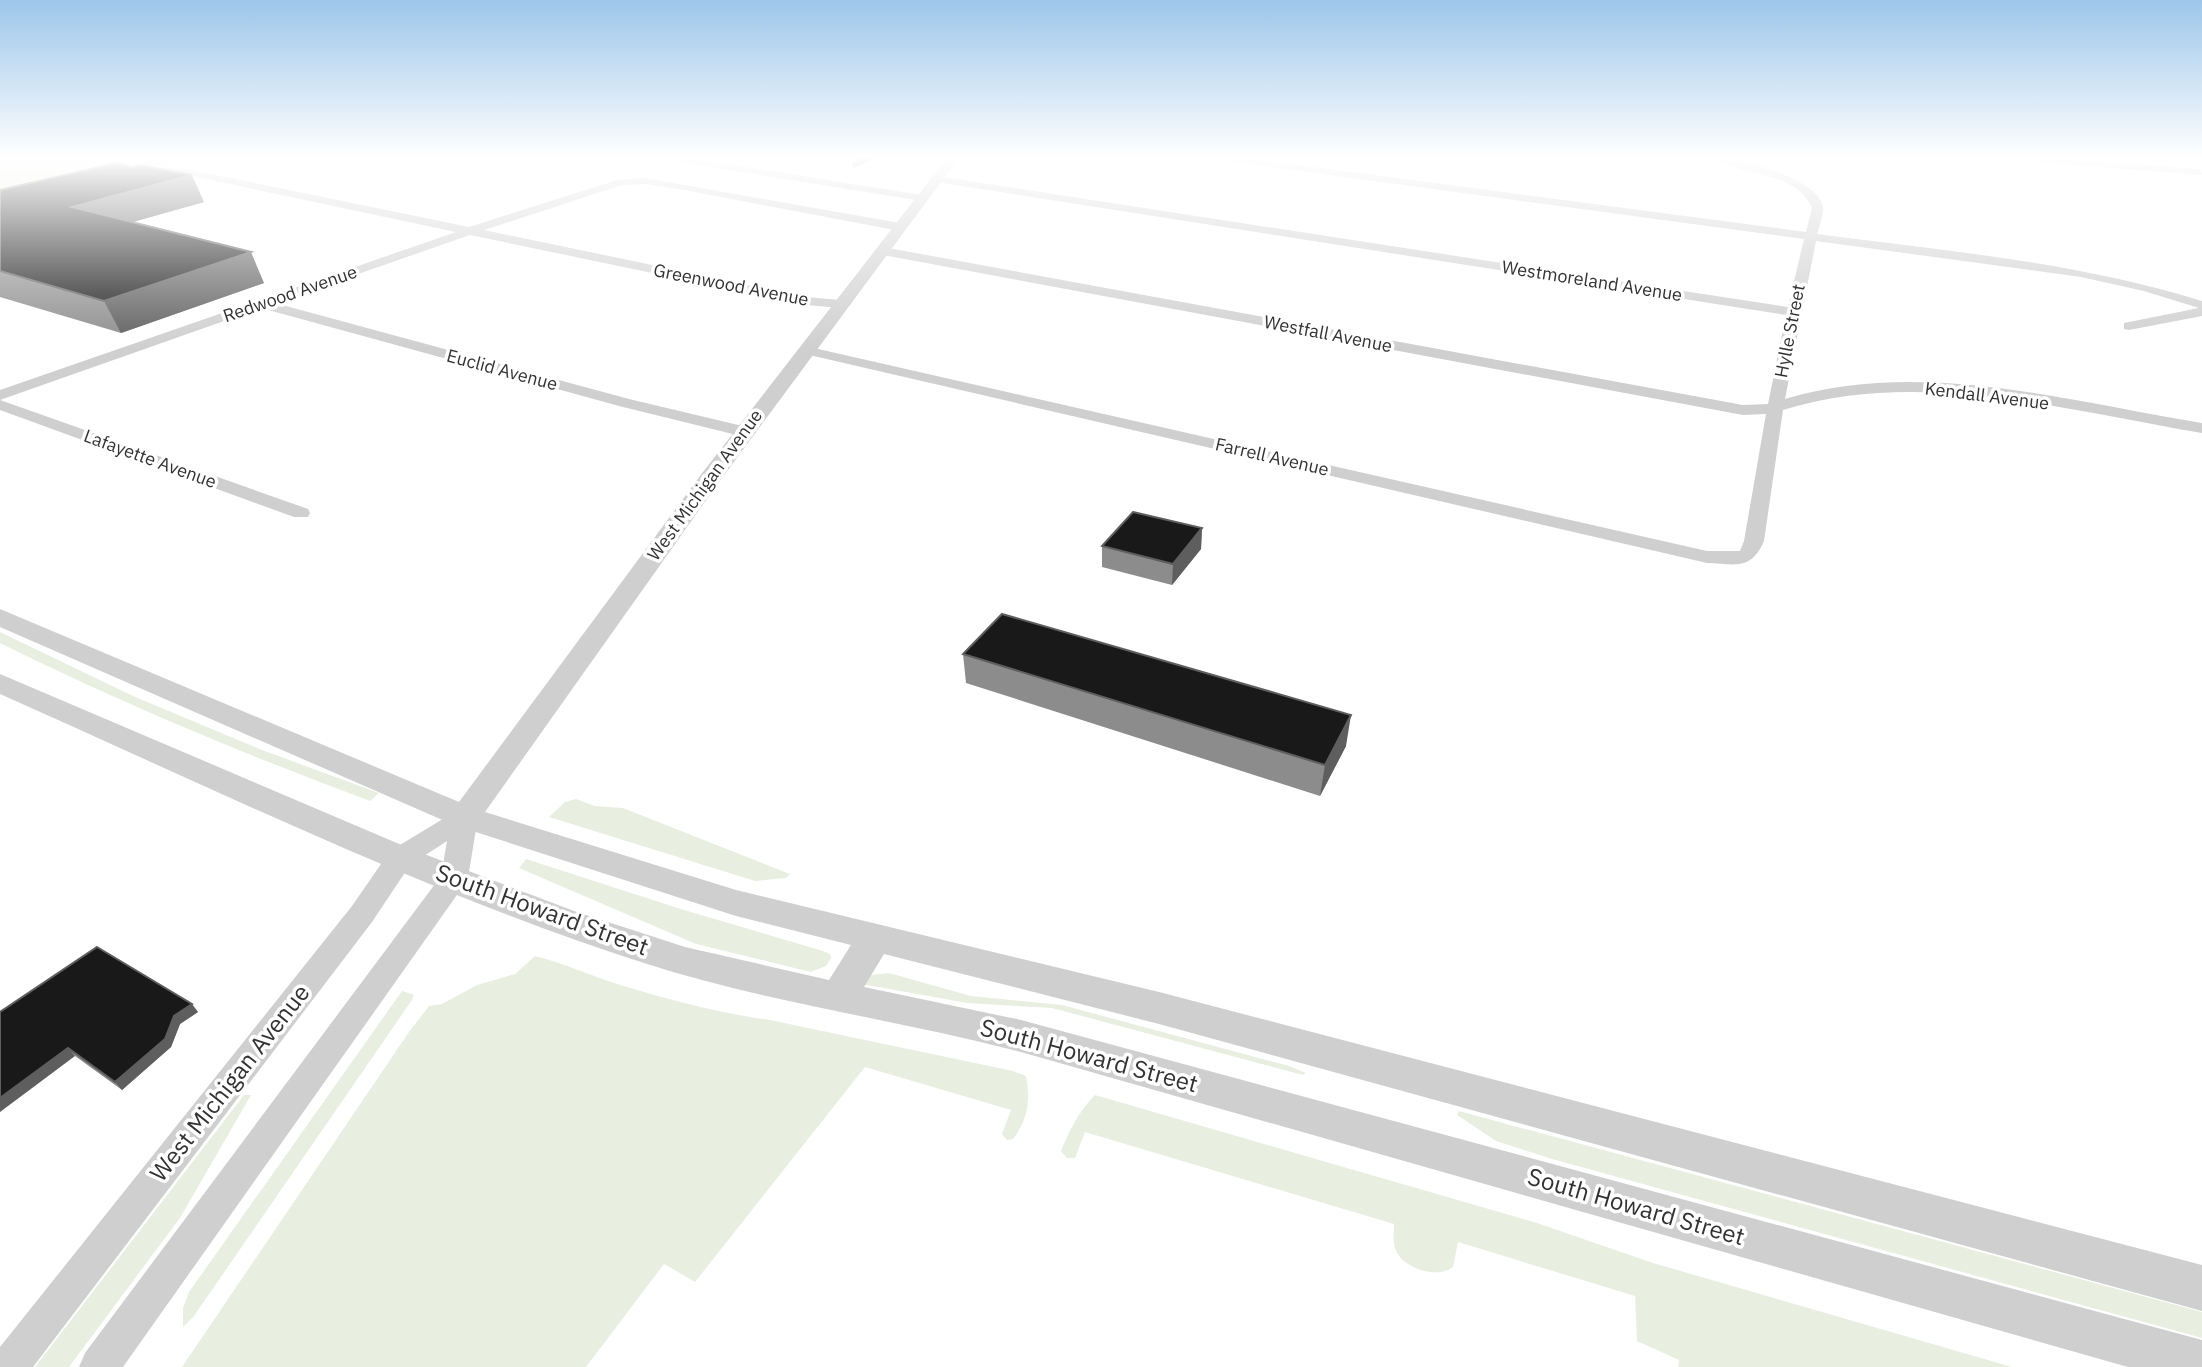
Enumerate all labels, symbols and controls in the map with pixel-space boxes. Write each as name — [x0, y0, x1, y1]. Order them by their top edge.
street label: Westmoreland Avenue — [1500, 255, 1684, 306]
street label: Greenwood Avenue — [652, 258, 811, 311]
street label: Redwood Avenue — [220, 260, 360, 327]
street label: Hylle Street — [1769, 282, 1810, 380]
street label: Westfall Avenue — [1262, 310, 1394, 357]
street label: Euclid Avenue — [444, 344, 560, 395]
street label: Kendall Avenue — [1924, 376, 2051, 415]
street label: West Michigan Avenue — [642, 404, 767, 565]
street label: Lafayette Avenue — [81, 424, 220, 493]
street label: Farrell Avenue — [1213, 432, 1331, 481]
street label: South Howard Street — [432, 856, 653, 962]
street label: West Michigan Avenue — [142, 977, 316, 1188]
street label: South Howard Street — [977, 1011, 1202, 1099]
street label: South Howard Street — [1524, 1160, 1748, 1252]

